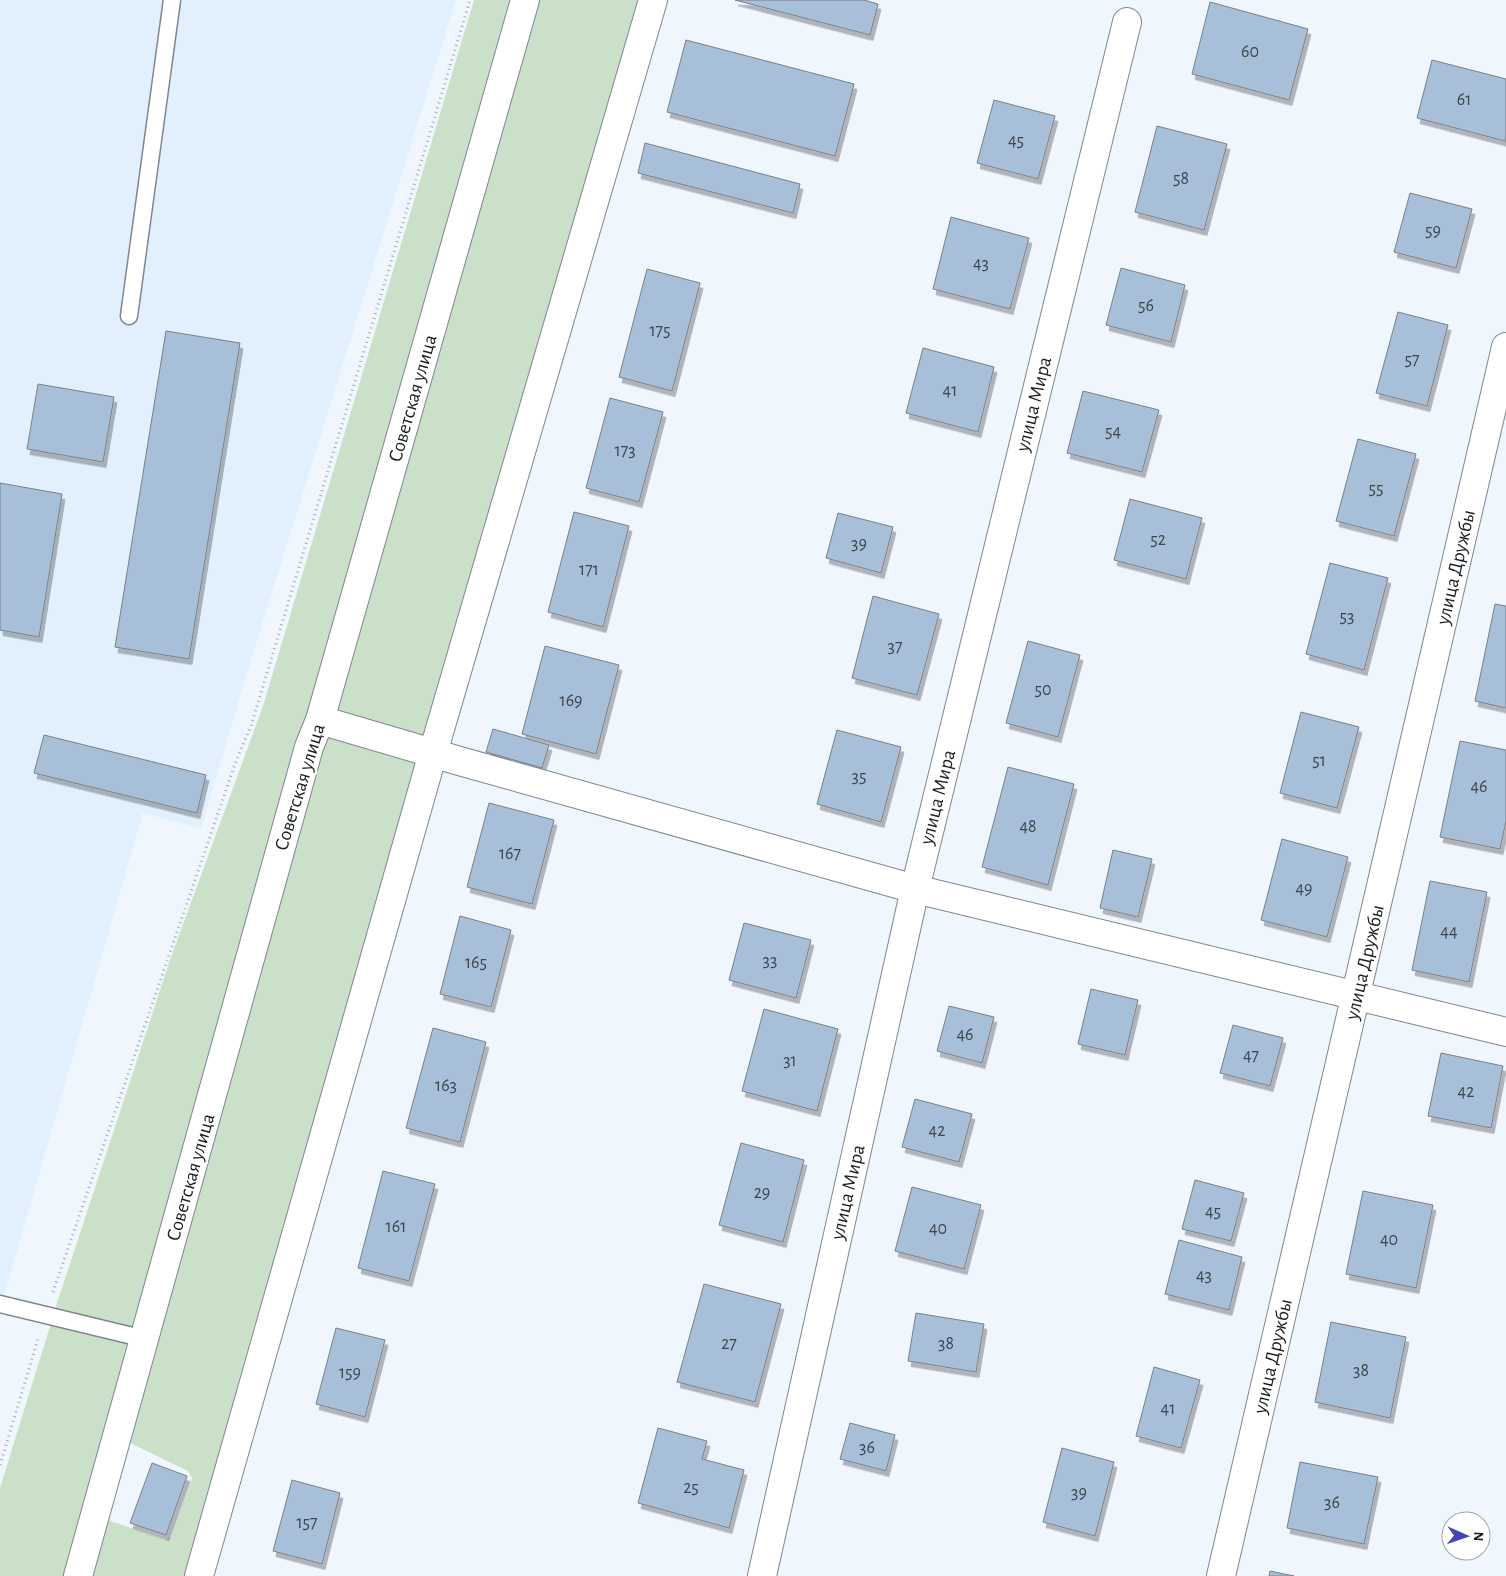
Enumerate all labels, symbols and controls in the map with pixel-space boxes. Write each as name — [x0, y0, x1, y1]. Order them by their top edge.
house number: 60 — [1241, 43, 1259, 61]
house number: 61 — [1457, 91, 1471, 109]
house number: 45 — [1008, 132, 1024, 150]
house number: 58 — [1173, 170, 1189, 188]
house number: 59 — [1425, 222, 1441, 240]
house number: 43 — [973, 255, 989, 273]
house number: 56 — [1138, 297, 1154, 315]
house number: 175 — [649, 322, 671, 340]
street label: Советская улица — [385, 332, 441, 464]
house number: 57 — [1404, 351, 1420, 369]
street label: улица Мира — [1012, 355, 1055, 455]
house number: 41 — [943, 382, 957, 400]
house number: 54 — [1105, 423, 1121, 441]
house number: 173 — [614, 442, 636, 460]
house number: 55 — [1368, 480, 1384, 498]
street label: улица Дружбы — [1433, 508, 1479, 628]
house number: 52 — [1150, 531, 1166, 549]
house number: 39 — [851, 535, 867, 553]
house number: 171 — [579, 561, 599, 579]
house number: 53 — [1340, 608, 1354, 626]
house number: 37 — [888, 638, 902, 656]
house number: 50 — [1034, 681, 1052, 699]
house number: 169 — [559, 692, 583, 710]
street label: Советская улица — [271, 721, 329, 853]
street label: улица Мира — [916, 748, 959, 848]
house number: 51 — [1312, 752, 1326, 770]
house number: 35 — [852, 768, 866, 786]
house number: 46 — [1470, 778, 1488, 796]
house number: 48 — [1019, 818, 1037, 836]
house number: 167 — [499, 845, 521, 863]
house number: 49 — [1295, 880, 1313, 898]
street label: улица Дружбы — [1342, 903, 1388, 1023]
house number: 44 — [1440, 923, 1458, 941]
house number: 33 — [763, 952, 777, 970]
house number: 165 — [465, 954, 487, 972]
house number: 46 — [956, 1026, 974, 1044]
house number: 47 — [1243, 1047, 1259, 1065]
house number: 31 — [783, 1052, 797, 1070]
house number: 163 — [435, 1077, 457, 1095]
house number: 42 — [1458, 1083, 1474, 1101]
street label: Советская улица — [163, 1111, 219, 1243]
house number: 42 — [929, 1122, 945, 1140]
street label: улица Мира — [827, 1143, 869, 1243]
house number: 29 — [754, 1184, 770, 1202]
house number: 45 — [1205, 1203, 1221, 1221]
house number: 161 — [386, 1218, 406, 1236]
house number: 40 — [929, 1220, 947, 1238]
house number: 40 — [1380, 1231, 1398, 1249]
house number: 43 — [1196, 1267, 1212, 1285]
street label: улица Дружбы — [1250, 1297, 1296, 1417]
house number: 27 — [721, 1335, 737, 1353]
house number: 38 — [938, 1335, 954, 1353]
house number: 38 — [1353, 1362, 1369, 1380]
house number: 159 — [339, 1364, 361, 1382]
house number: 41 — [1161, 1400, 1175, 1418]
house number: 36 — [859, 1439, 875, 1457]
house number: 25 — [683, 1479, 699, 1497]
house number: 39 — [1071, 1484, 1087, 1502]
house number: 36 — [1324, 1494, 1340, 1512]
north arrow — [1441, 1511, 1491, 1561]
house number: 157 — [296, 1514, 318, 1532]
text: N — [1471, 1531, 1485, 1542]

